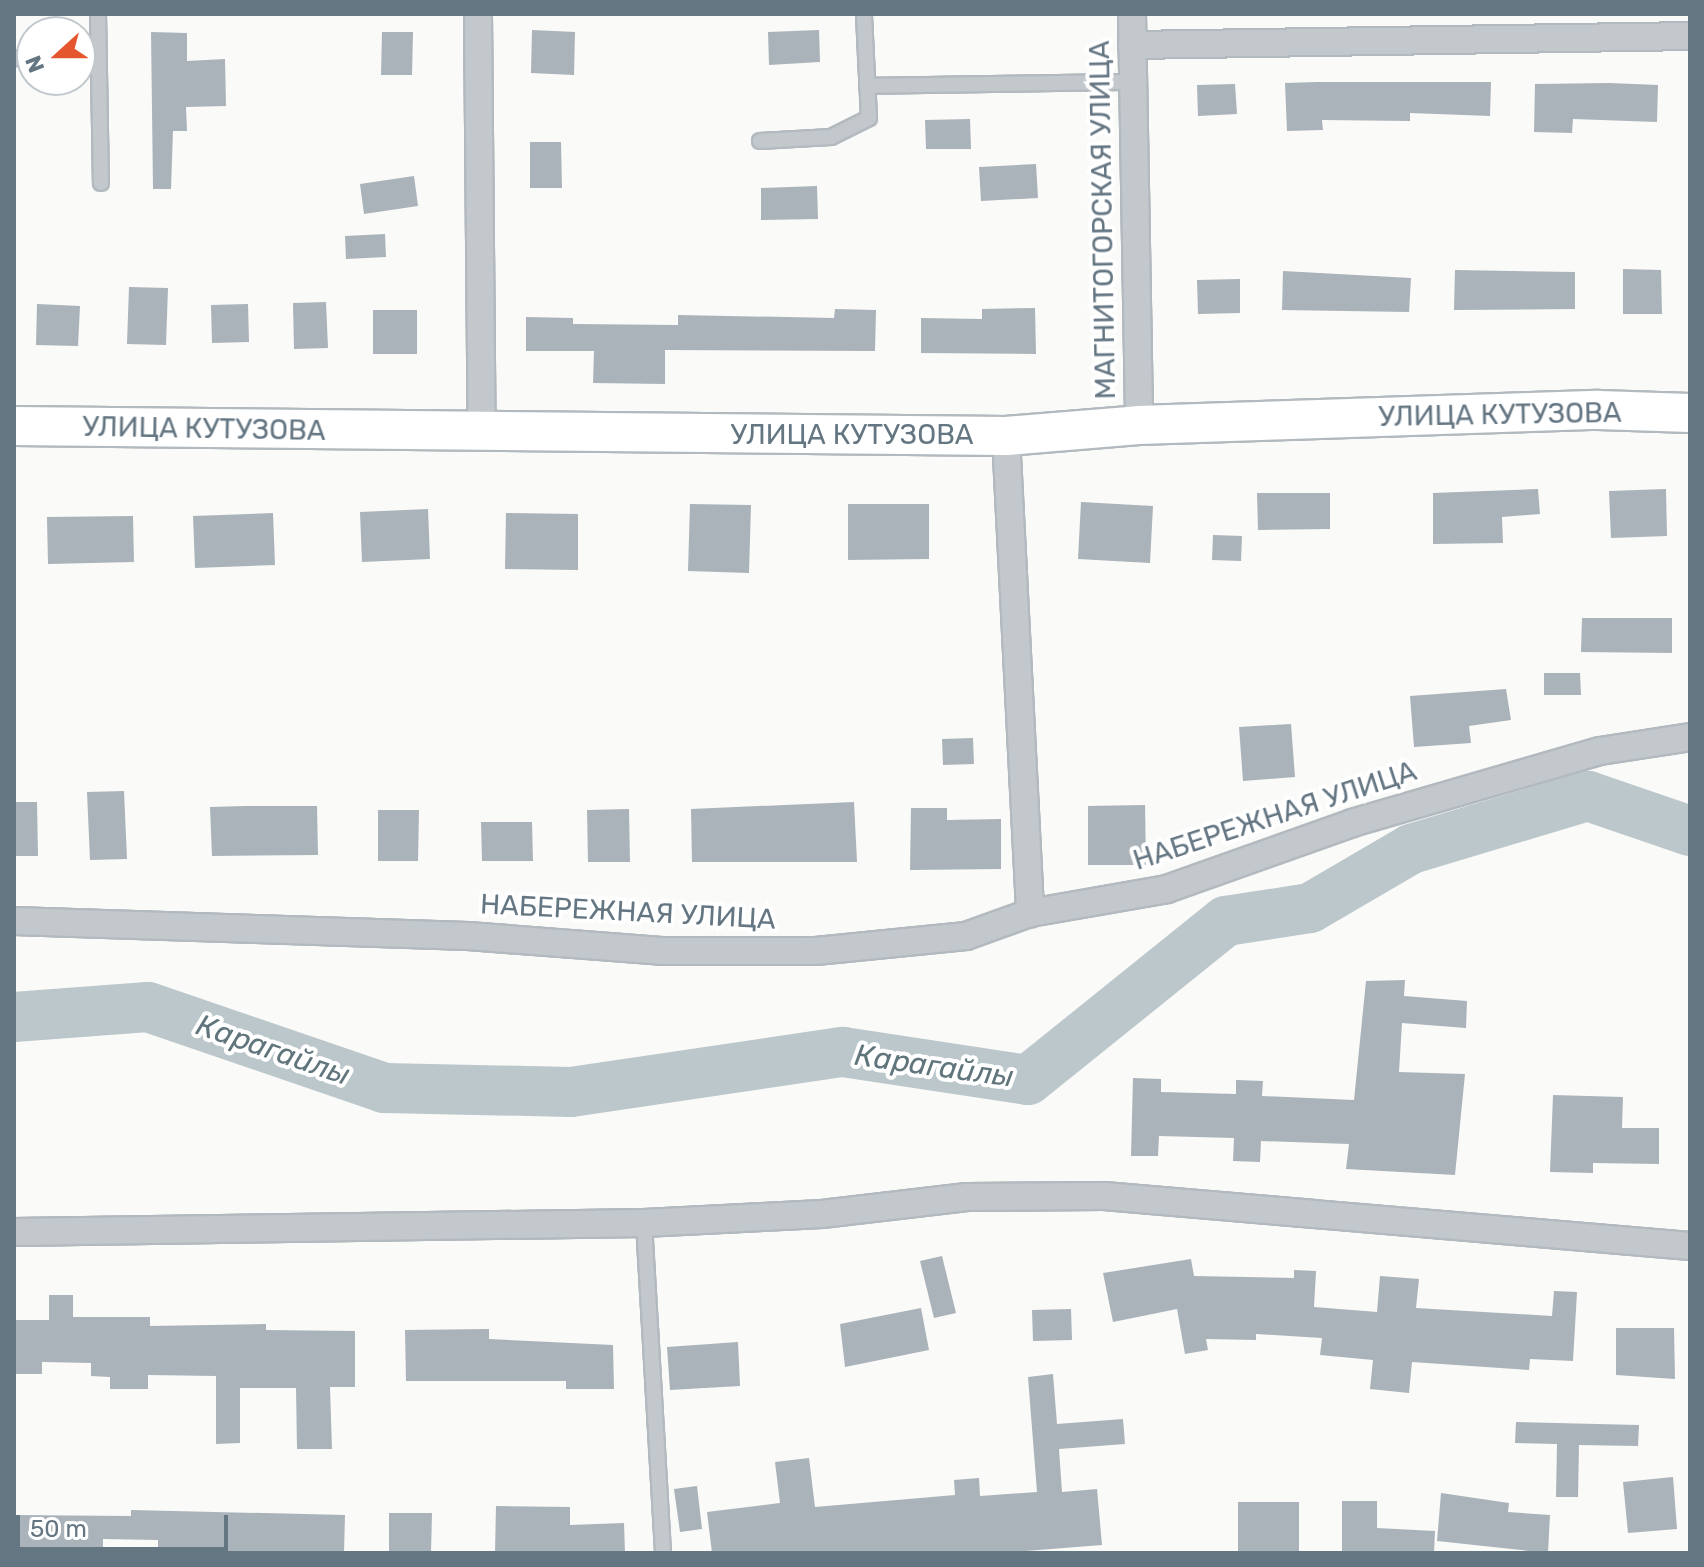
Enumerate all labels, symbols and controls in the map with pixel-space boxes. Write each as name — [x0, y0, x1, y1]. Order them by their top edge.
north arrow — [16, 16, 96, 96]
street label: МАГНИТОГОРСКАЯ УЛИЦА — [1083, 40, 1123, 400]
text: N — [20, 52, 50, 76]
street label: УЛИЦА КУТУЗОВА — [1378, 396, 1622, 434]
street label: УЛИЦА КУТУЗОВА — [82, 410, 326, 448]
street label: УЛИЦА КУТУЗОВА — [730, 418, 974, 452]
street label: НАБЕРЕЖНАЯ УЛИЦА — [1129, 754, 1421, 878]
street label: НАБЕРЕЖНАЯ УЛИЦА — [479, 887, 777, 937]
water label: Карагайлы — [192, 1007, 354, 1093]
water label: Карагайлы — [852, 1037, 1016, 1095]
scale bar — [20, 1499, 232, 1549]
text: 50 m — [30, 1515, 87, 1543]

